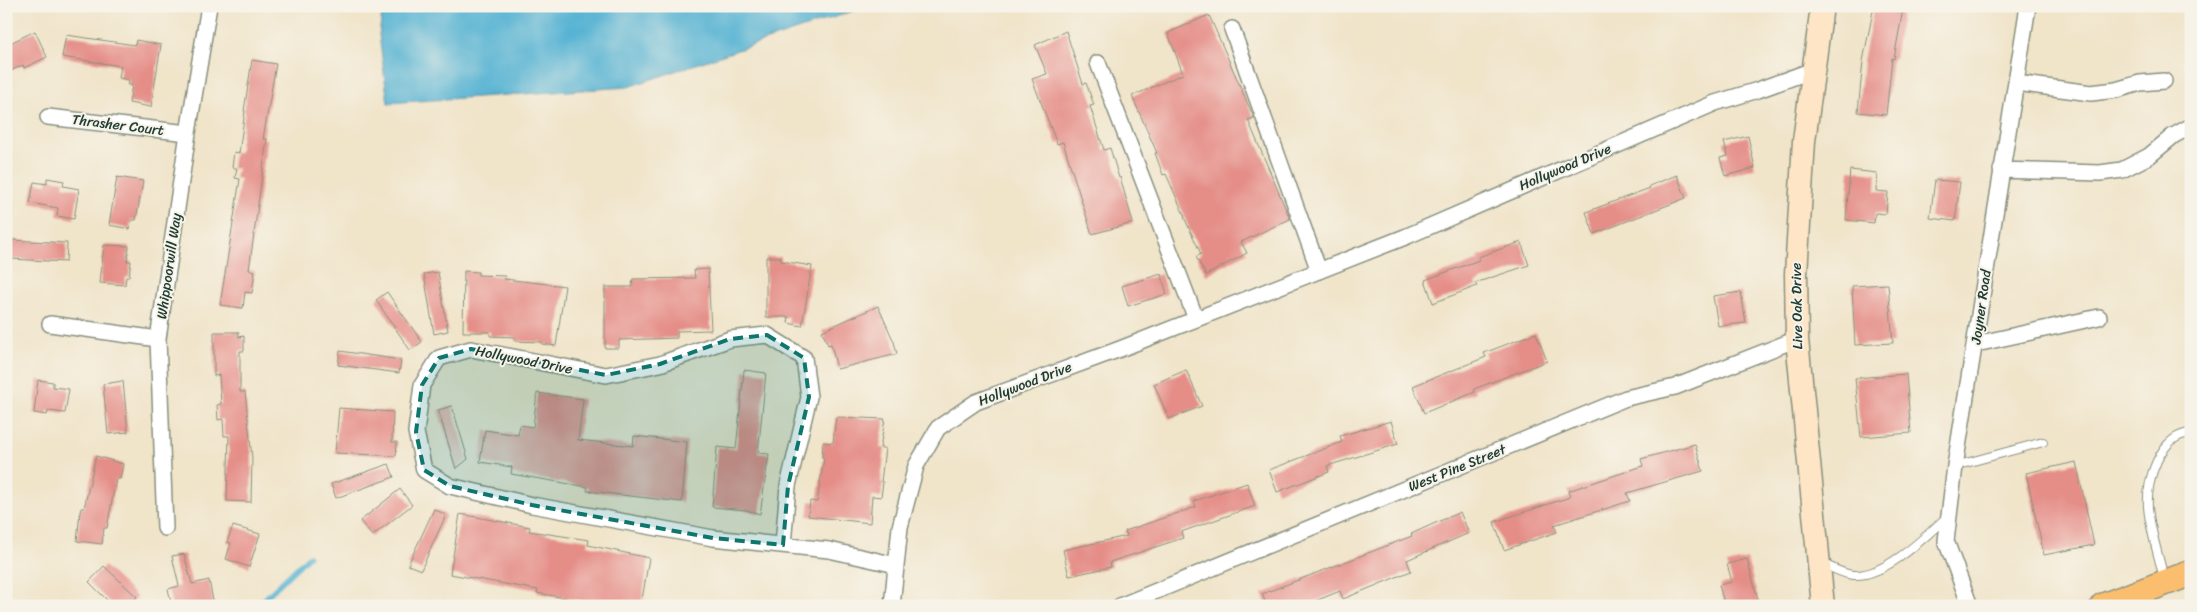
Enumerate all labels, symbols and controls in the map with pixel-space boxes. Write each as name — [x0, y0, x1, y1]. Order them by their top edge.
street label: Thrasher Court — [71, 107, 165, 143]
street label: Hollywood Drive — [1515, 136, 1615, 198]
street label: Whippoorwill Way — [149, 211, 189, 321]
street label: Live Oak Drive — [1784, 263, 1810, 349]
street label: Joyner Road — [1963, 267, 1999, 347]
street label: Hollywood Drive — [473, 338, 575, 382]
street label: Hollywood Drive — [974, 355, 1076, 413]
street label: West Pine Street — [1404, 436, 1511, 499]

